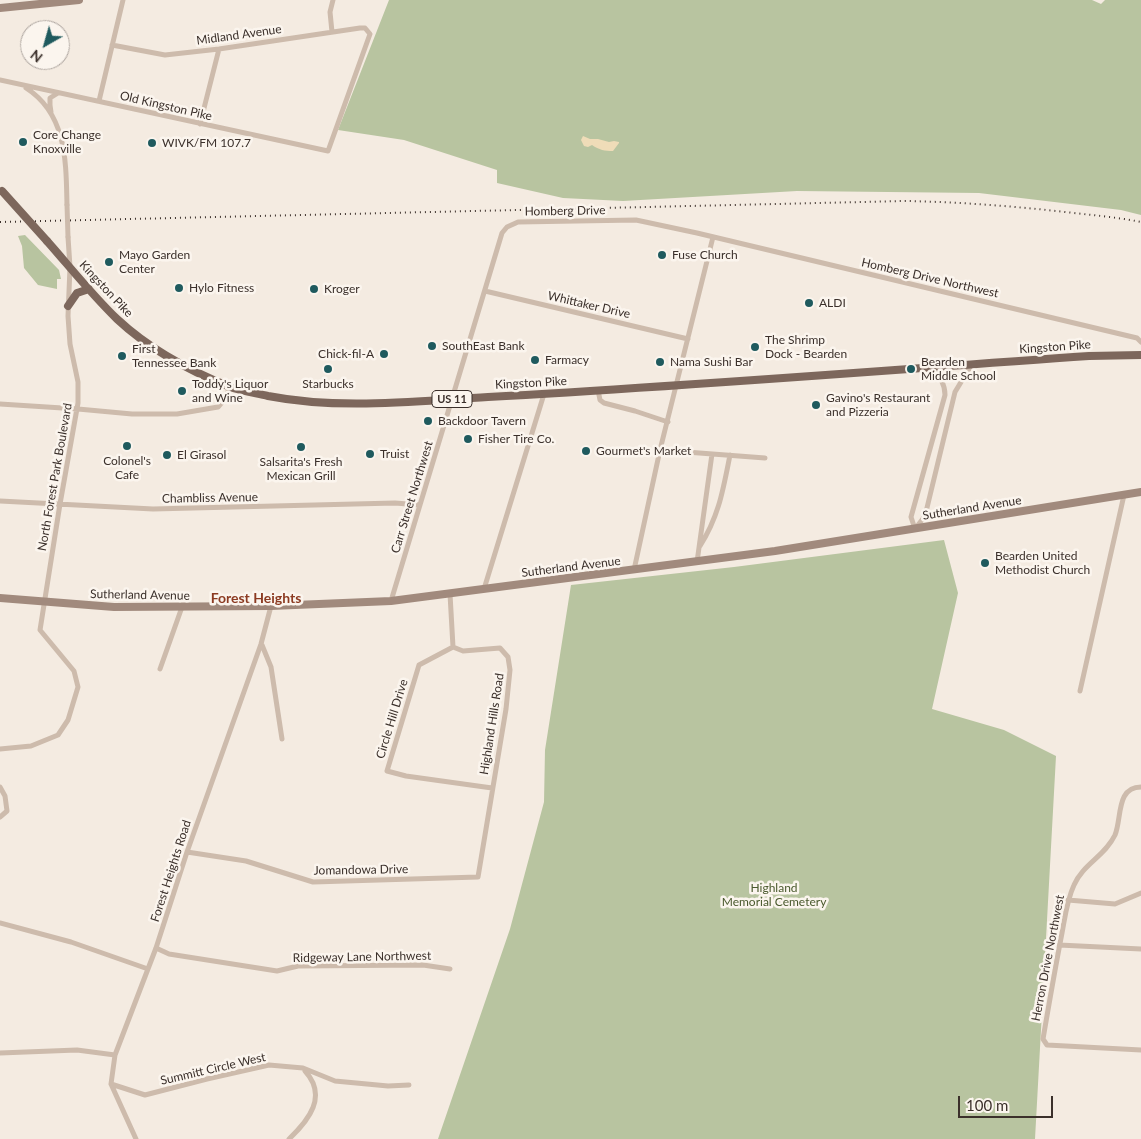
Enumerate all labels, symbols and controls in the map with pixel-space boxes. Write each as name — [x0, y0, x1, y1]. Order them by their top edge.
north arrow — [20, 20, 70, 70]
street label: Midland Avenue — [196, 22, 282, 48]
text: N — [27, 46, 46, 66]
street label: Old Kingston Pike — [119, 88, 213, 124]
place label: Core Change Knoxville — [33, 128, 101, 156]
marker: Core Change Knoxville — [17, 136, 29, 148]
place label: WIVK/FM 107.7 — [162, 136, 251, 150]
marker: WIVK/FM 107.7 — [146, 137, 158, 149]
street label: Homberg Drive — [524, 203, 606, 219]
place label: Mayo Garden Center — [119, 248, 190, 276]
place label: Fuse Church — [672, 248, 738, 262]
marker: Fuse Church — [656, 249, 668, 261]
street label: Homberg Drive Northwest — [860, 255, 1000, 301]
marker: Mayo Garden Center — [103, 256, 115, 268]
street label: Kingston Pike — [76, 258, 136, 320]
place label: Hylo Fitness — [189, 281, 254, 295]
marker: Hylo Fitness — [173, 282, 185, 294]
place label: Kroger — [324, 282, 360, 296]
marker: Kroger — [308, 283, 320, 295]
street label: Whittaker Drive — [546, 289, 632, 321]
place label: ALDI — [819, 296, 846, 310]
marker: ALDI — [803, 297, 815, 309]
place label: The Shrimp Dock - Bearden — [765, 333, 847, 361]
street label: Kingston Pike — [1019, 337, 1091, 357]
place label: SouthEast Bank — [442, 339, 525, 353]
marker: SouthEast Bank — [426, 340, 438, 352]
marker: The Shrimp Dock - Bearden — [749, 341, 761, 353]
place label: First Tennessee Bank — [132, 342, 216, 370]
place label: Chick-fil-A — [318, 347, 374, 361]
marker: Chick-fil-A — [378, 348, 390, 360]
marker: First Tennessee Bank — [116, 350, 128, 362]
place label: Farmacy — [545, 353, 589, 367]
marker: Farmacy — [529, 354, 541, 366]
place label: Nama Sushi Bar — [670, 355, 753, 369]
place label: Bearden Middle School — [921, 355, 996, 383]
marker: Nama Sushi Bar — [654, 356, 666, 368]
marker: Starbucks — [322, 363, 334, 375]
marker: Bearden Middle School — [905, 363, 917, 375]
street label: Kingston Pike — [495, 374, 567, 392]
place label: Toddy's Liquor and Wine — [192, 377, 268, 405]
place label: Starbucks — [302, 377, 354, 391]
marker: Toddy's Liquor and Wine — [176, 385, 188, 397]
road number: US 11 — [432, 390, 472, 408]
place label: Gavino's Restaurant and Pizzeria — [826, 391, 930, 419]
marker: Gavino's Restaurant and Pizzeria — [810, 399, 822, 411]
street label: North Forest Park Boulevard — [35, 402, 75, 552]
place label: Backdoor Tavern — [438, 414, 526, 428]
marker: Backdoor Tavern — [422, 415, 434, 427]
place label: Fisher Tire Co. — [478, 432, 554, 446]
marker: Fisher Tire Co. — [462, 433, 474, 445]
street label: Carr Street Northwest — [388, 439, 436, 555]
marker: Colonel's Cafe — [121, 440, 133, 452]
marker: Salsarita's Fresh Mexican Grill — [295, 441, 307, 453]
place label: Gourmet's Market — [596, 444, 691, 458]
marker: Gourmet's Market — [580, 445, 592, 457]
place label: Truist — [380, 447, 409, 461]
place label: El Girasol — [177, 448, 226, 462]
marker: Truist — [364, 448, 376, 460]
marker: El Girasol — [161, 449, 173, 461]
place label: Colonel's Cafe — [103, 454, 151, 482]
place label: Salsarita's Fresh Mexican Grill — [260, 455, 342, 483]
street label: Chambliss Avenue — [162, 490, 258, 506]
street label: Sutherland Avenue — [922, 493, 1022, 523]
place label: Bearden United Methodist Church — [995, 549, 1090, 577]
street label: Sutherland Avenue — [521, 554, 621, 580]
marker: Bearden United Methodist Church — [979, 557, 991, 569]
street label: Sutherland Avenue — [90, 587, 190, 603]
district label: Forest Heights — [211, 590, 301, 606]
street label: Highland Hills Road — [477, 672, 507, 776]
street label: Circle Hill Drive — [373, 678, 411, 760]
street label: Forest Heights Road — [148, 818, 194, 924]
street label: Jomandowa Drive — [314, 862, 408, 878]
park label: Highland Memorial Cemetery — [722, 881, 826, 909]
street label: Herron Drive Northwest — [1029, 894, 1067, 1022]
street label: Ridgeway Lane Northwest — [293, 949, 431, 965]
street label: Summitt Circle West — [159, 1050, 267, 1088]
scale bar — [961, 1086, 1056, 1118]
text: 100 m — [966, 1096, 1008, 1114]

